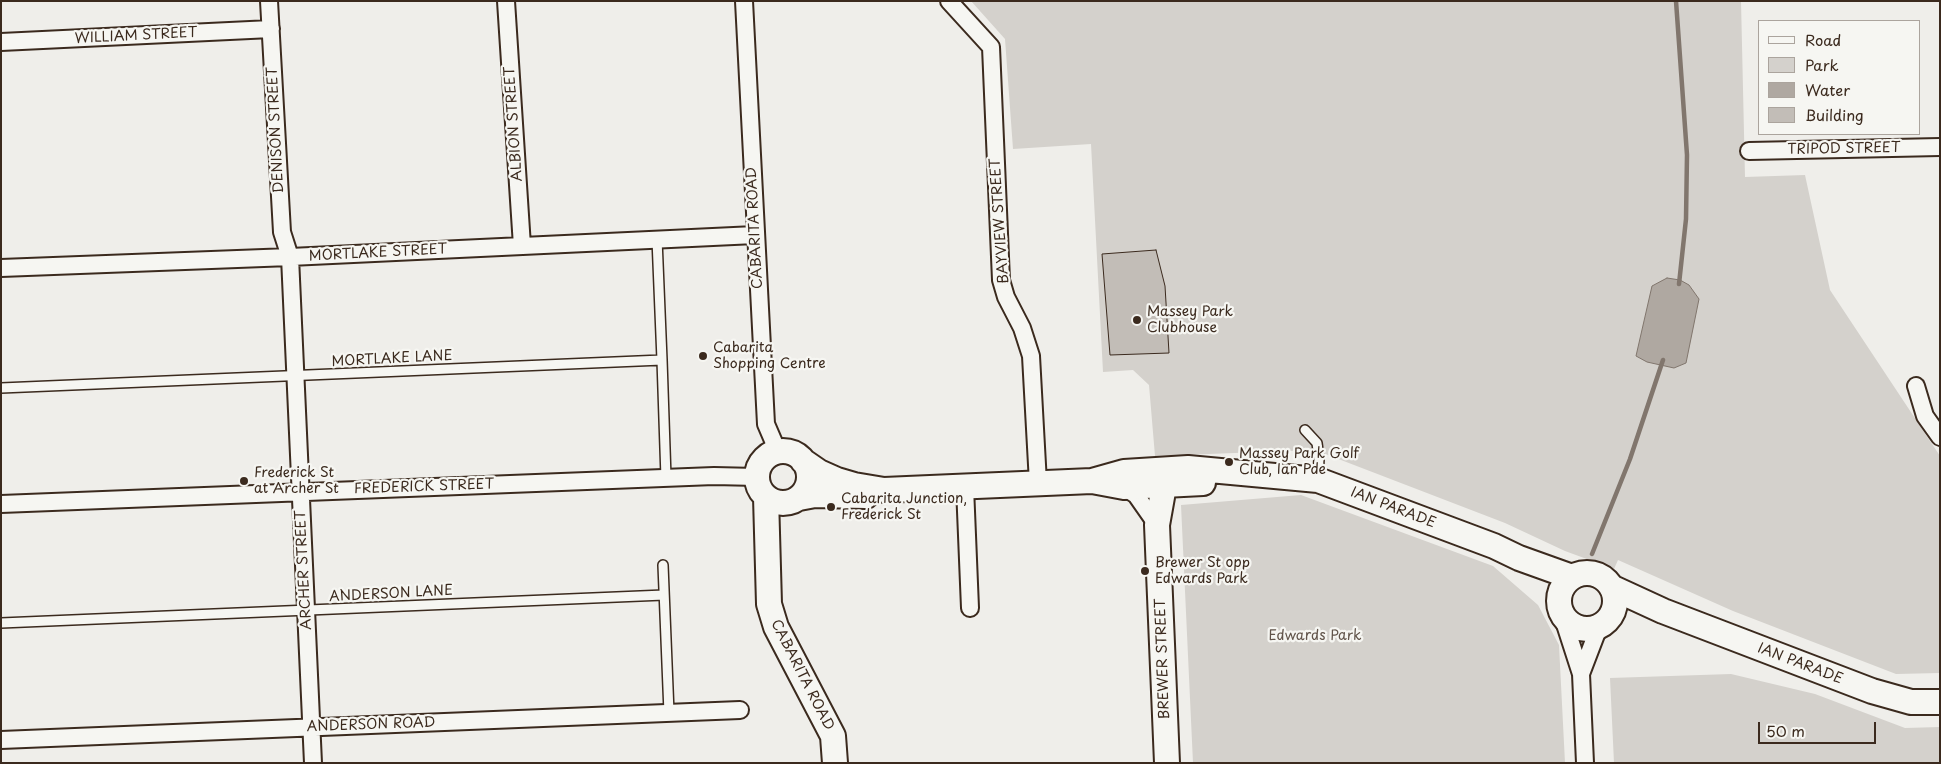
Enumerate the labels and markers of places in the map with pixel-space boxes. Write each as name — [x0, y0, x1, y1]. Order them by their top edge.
place label: Massey Park Clubhouse — [1147, 304, 1233, 336]
marker: Massey Park Clubhouse — [1131, 314, 1143, 326]
place label: Cabarita Shopping Centre — [713, 340, 826, 372]
marker: Cabarita Shopping Centre — [697, 350, 709, 362]
place label: Massey Park Golf Club, Ian Pde — [1239, 446, 1359, 478]
marker: Massey Park Golf Club, Ian Pde — [1223, 456, 1235, 468]
place label: Frederick St at Archer St — [254, 465, 339, 498]
marker: Frederick St at Archer St — [238, 475, 250, 487]
place label: Cabarita Junction, Frederick St — [841, 491, 967, 524]
marker: Cabarita Junction, Frederick St — [825, 501, 837, 513]
place label: Brewer St opp Edwards Park — [1155, 555, 1250, 588]
marker: Brewer St opp Edwards Park — [1139, 565, 1151, 577]

